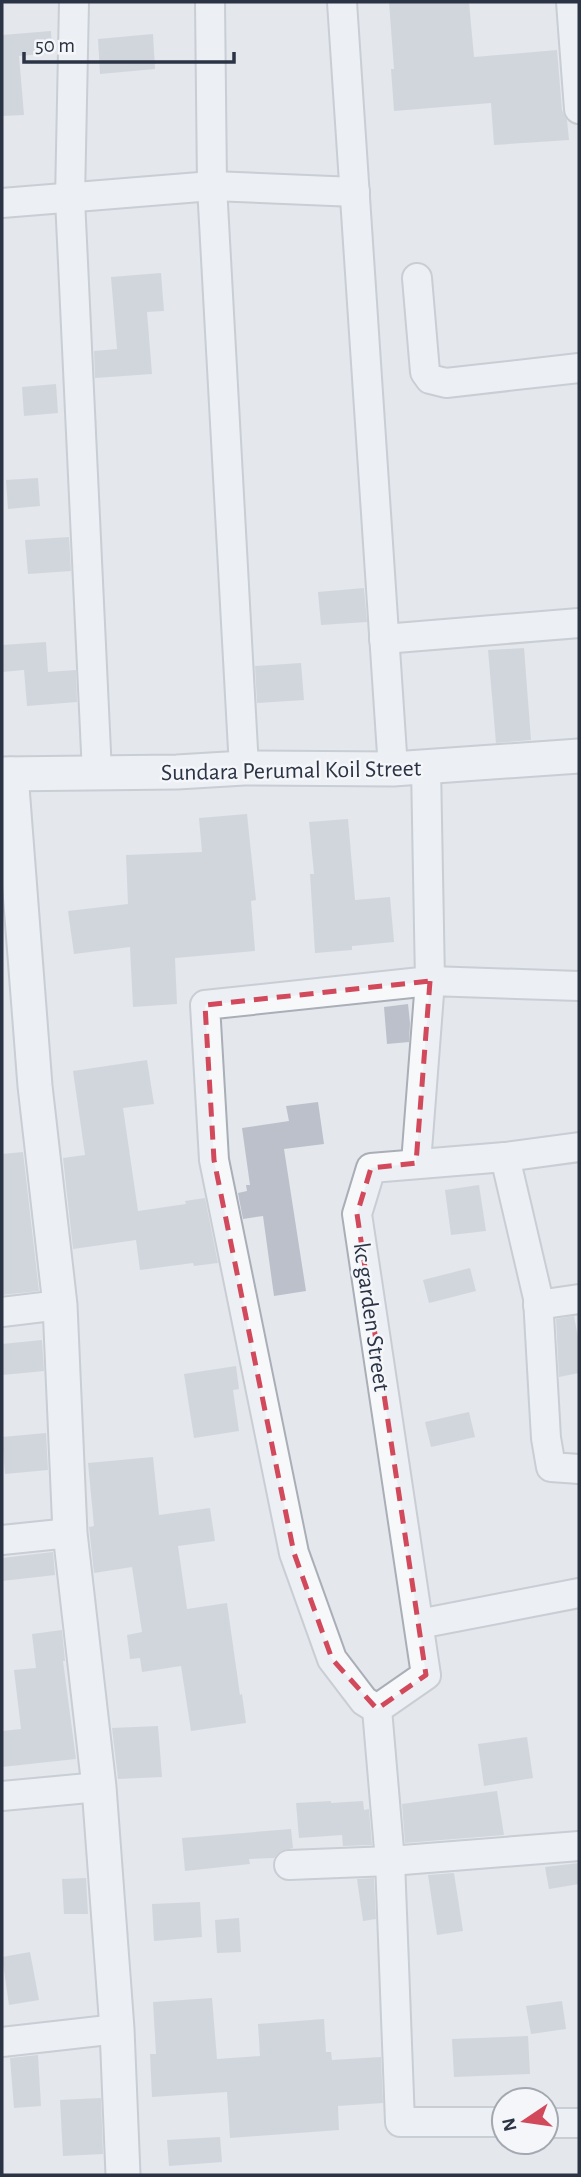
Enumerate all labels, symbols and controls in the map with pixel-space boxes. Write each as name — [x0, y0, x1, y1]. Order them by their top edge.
scale bar — [24, 21, 234, 65]
text: 50 m — [35, 35, 75, 56]
street label: Sundara Perumal Koil Street — [161, 757, 422, 785]
street label: kc garden Street — [349, 1241, 393, 1393]
north arrow — [490, 2086, 560, 2156]
text: N — [499, 2116, 521, 2133]

